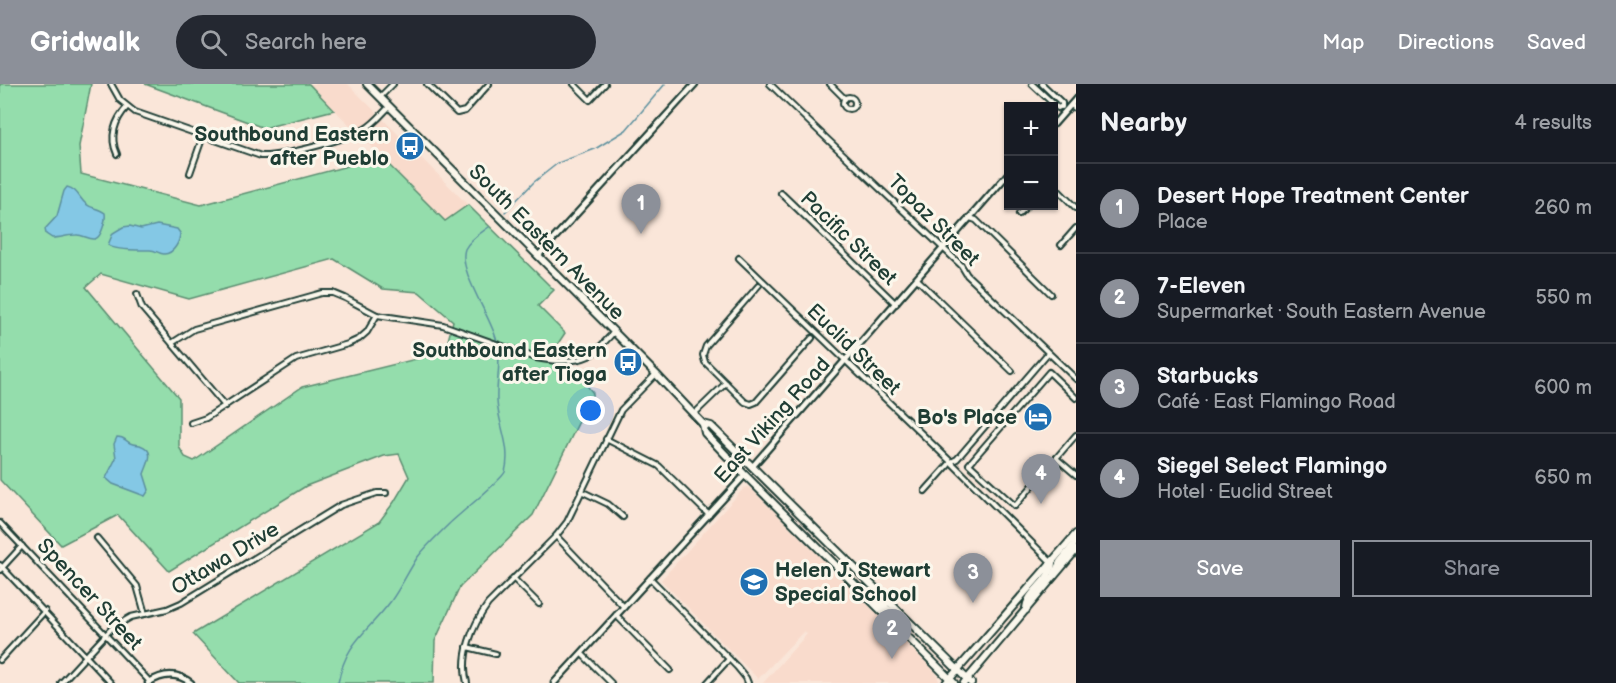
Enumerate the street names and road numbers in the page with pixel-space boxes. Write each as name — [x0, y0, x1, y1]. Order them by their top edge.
street label: South Eastern Avenue — [464, 159, 630, 325]
street label: Topaz Street — [883, 169, 985, 272]
street label: Pacific Street — [795, 186, 903, 291]
street label: Euclid Street — [802, 298, 906, 401]
street label: East Viking Road — [709, 352, 836, 489]
street label: Ottawa Drive — [167, 517, 284, 600]
street label: Spencer Street — [32, 533, 148, 656]

